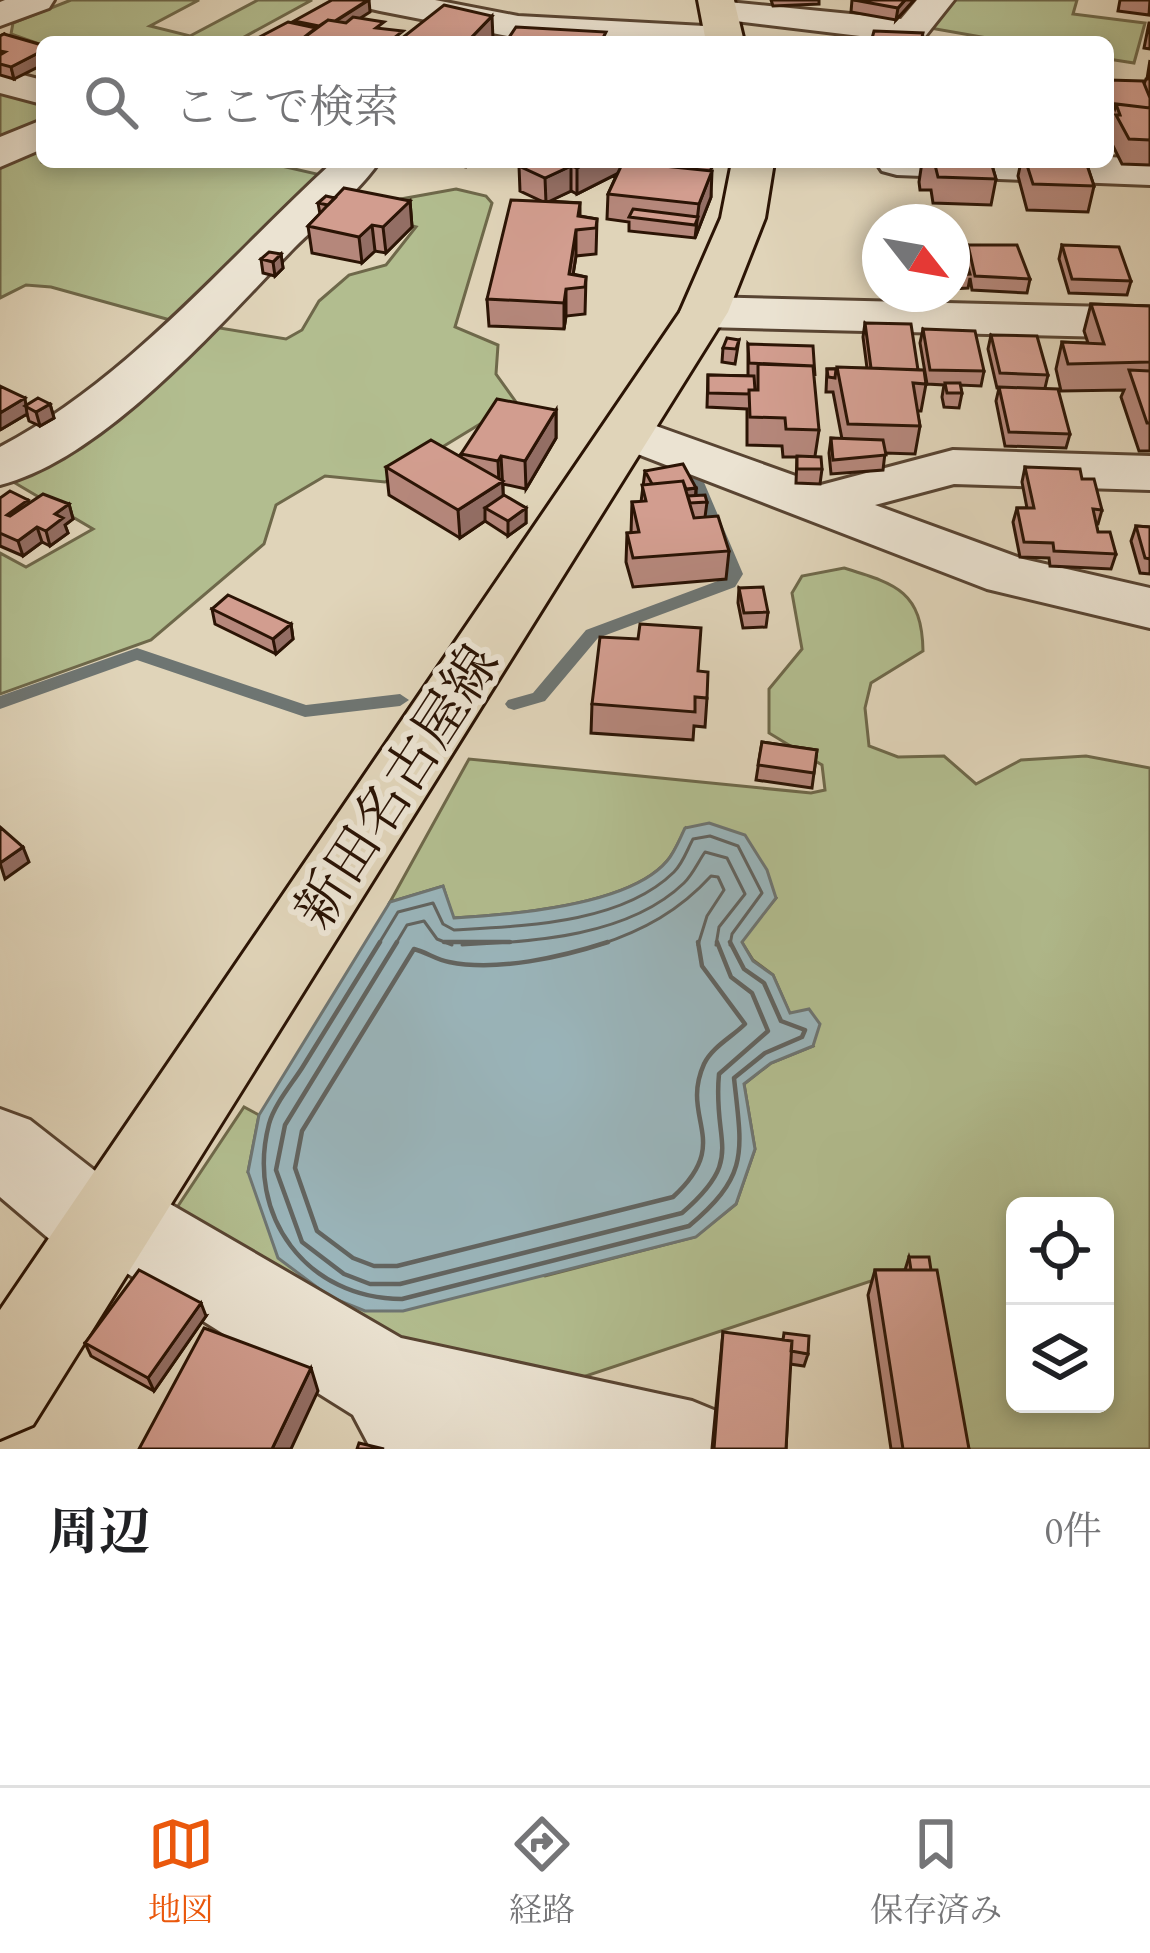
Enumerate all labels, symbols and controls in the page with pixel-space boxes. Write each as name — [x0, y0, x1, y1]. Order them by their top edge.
search box — [36, 36, 1114, 168]
icon: search — [78, 69, 144, 135]
text: ここで検索 — [174, 77, 399, 135]
north arrow — [862, 204, 970, 312]
street label: 新田名古屋線 — [278, 631, 514, 941]
map controls — [1006, 1197, 1114, 1413]
button: locate — [1006, 1197, 1114, 1305]
button: layers — [1006, 1305, 1114, 1413]
text: 周辺 — [48, 1498, 150, 1564]
text: 0件 — [1044, 1505, 1102, 1556]
tab: 地図 — [148, 1811, 214, 1931]
tab: 経路 — [509, 1811, 575, 1931]
tab: 保存済み — [870, 1811, 1002, 1931]

